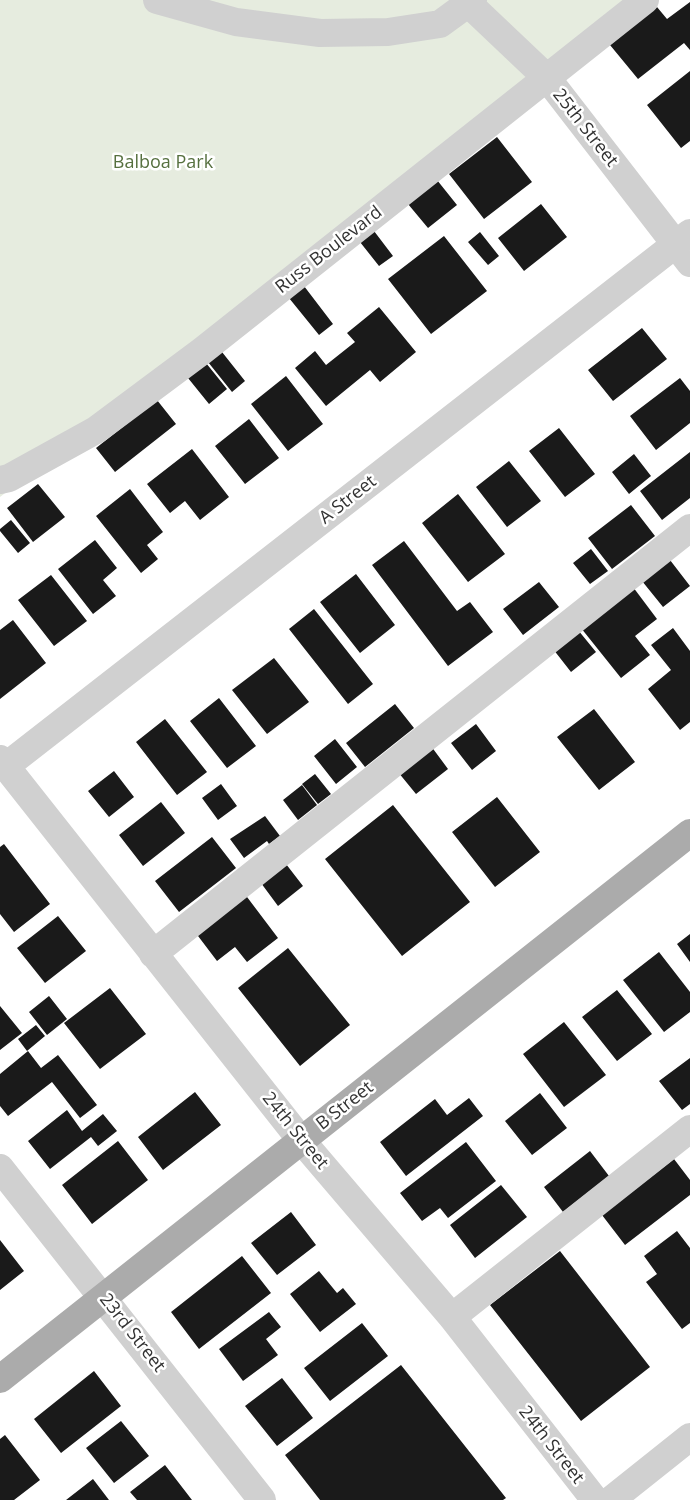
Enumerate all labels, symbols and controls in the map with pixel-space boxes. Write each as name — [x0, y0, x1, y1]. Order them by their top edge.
street label: 25th Street — [548, 85, 622, 171]
park label: Balboa Park — [113, 152, 213, 174]
street label: Russ Boulevard — [271, 202, 387, 298]
street label: A Street — [315, 471, 381, 529]
street label: B Street — [312, 1077, 378, 1135]
street label: 24th Street — [257, 1088, 333, 1174]
street label: 23rd Street — [95, 1289, 169, 1377]
street label: 24th Street — [514, 1402, 588, 1488]

